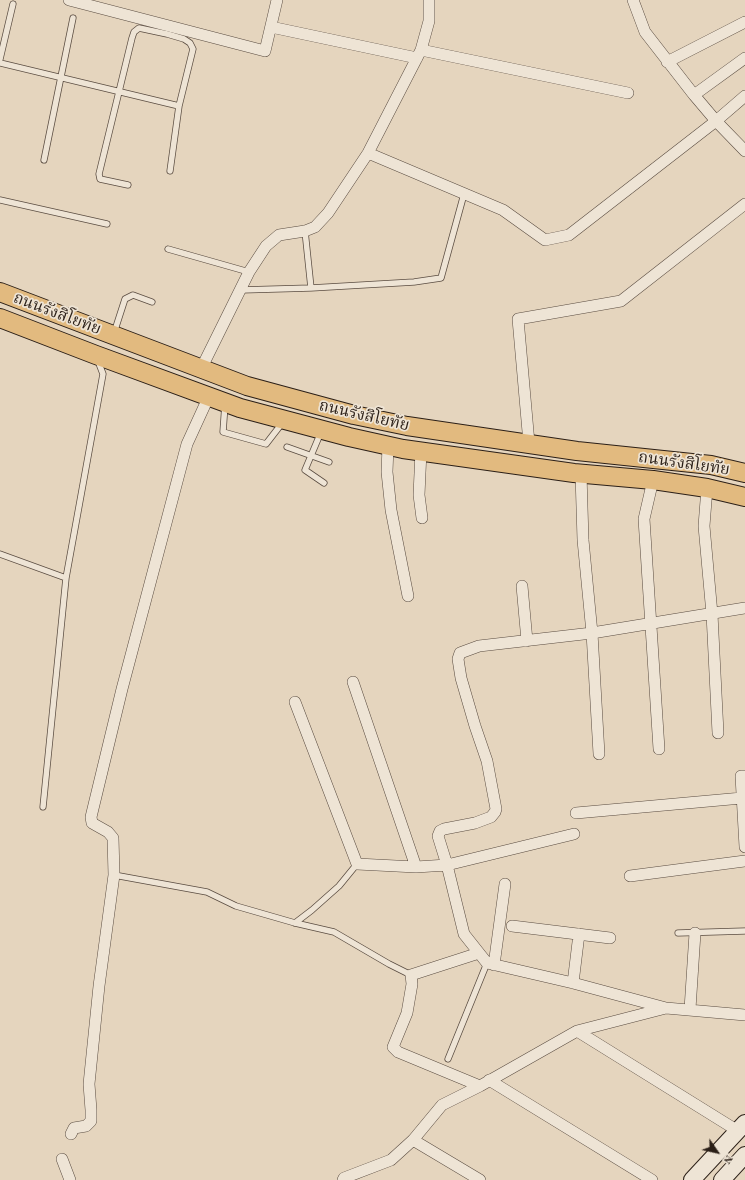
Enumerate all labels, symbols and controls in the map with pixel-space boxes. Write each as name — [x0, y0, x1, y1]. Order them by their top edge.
street label: ถนนรังสิโยทัย — [11, 289, 103, 339]
street label: ถนนรังสิโยทัย — [317, 396, 411, 436]
street label: ถนนรังสิโยทัย — [637, 448, 731, 480]
north arrow — [697, 1132, 737, 1172]
text: N — [720, 1152, 734, 1166]

